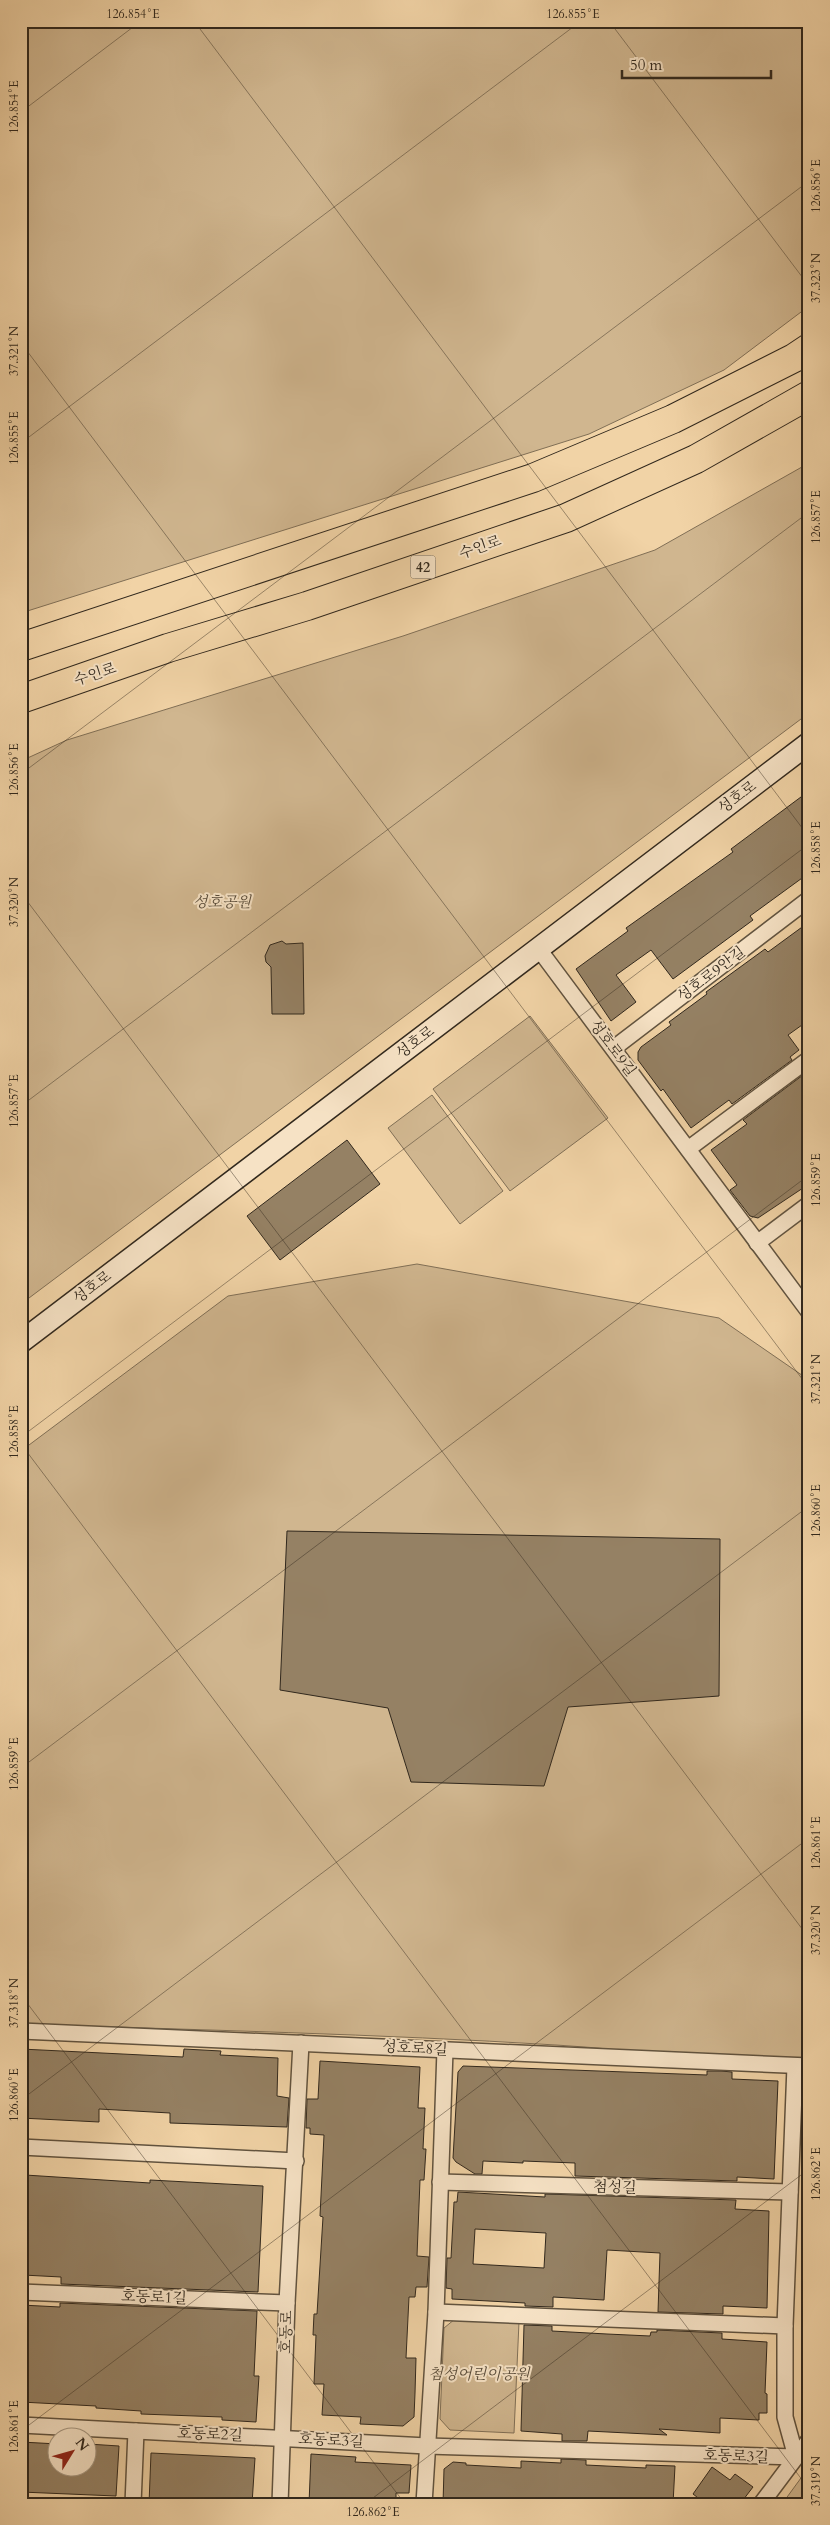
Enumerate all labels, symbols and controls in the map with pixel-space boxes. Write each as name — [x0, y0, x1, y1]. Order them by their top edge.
text: 126.854°E — [106, 6, 160, 22]
text: 126.855°E — [546, 6, 600, 22]
scale bar — [622, 48, 771, 80]
text: 50 m — [630, 55, 662, 75]
text: 126.854°E — [6, 80, 22, 134]
text: 126.856°E — [808, 159, 824, 213]
text: 37.323°N — [808, 252, 824, 303]
text: 37.321°N — [6, 325, 22, 376]
text: 126.855°E — [6, 411, 22, 465]
text: 126.857°E — [808, 490, 824, 544]
street label: 수인로 — [456, 530, 504, 564]
road number: 42 — [410, 556, 436, 578]
street label: 수인로 — [71, 658, 119, 690]
text: 126.856°E — [6, 743, 22, 797]
street label: 성호로 — [714, 776, 761, 818]
text: 126.858°E — [808, 821, 824, 875]
text: 37.320°N — [6, 876, 22, 927]
park label: 성호공원 — [193, 892, 252, 912]
street label: 성호로9안길 — [673, 942, 749, 1006]
street label: 성호로9길 — [585, 1016, 641, 1080]
street label: 성호로 — [392, 1021, 439, 1063]
text: 126.857°E — [6, 1074, 22, 1128]
text: 126.859°E — [808, 1153, 824, 1207]
street label: 성호로 — [69, 1266, 116, 1308]
text: 37.321°N — [808, 1353, 824, 1404]
text: 126.858°E — [6, 1405, 22, 1459]
text: 126.860°E — [808, 1484, 824, 1538]
text: 126.859°E — [6, 1737, 22, 1791]
text: 126.861°E — [808, 1816, 824, 1870]
text: 37.320°N — [808, 1904, 824, 1955]
text: 37.318°N — [6, 1977, 22, 2028]
street label: 성호로8길 — [382, 2036, 448, 2060]
text: 126.860°E — [6, 2068, 22, 2122]
text: 126.862°E — [808, 2147, 824, 2201]
street label: 첨성길 — [593, 2176, 637, 2198]
street label: 호동로1길 — [121, 2286, 187, 2308]
street label: 호동로 — [275, 2309, 297, 2354]
park label: 첨성어린이공원 — [428, 2364, 531, 2384]
text: 126.861°E — [6, 2400, 22, 2454]
street label: 호동로2길 — [177, 2423, 243, 2445]
north arrow — [48, 2428, 98, 2478]
street label: 호동로3길 — [298, 2428, 364, 2452]
text: N — [71, 2434, 93, 2455]
street label: 호동로3길 — [703, 2445, 769, 2467]
text: 37.319°N — [808, 2455, 824, 2506]
text: 126.862°E — [346, 2504, 400, 2520]

